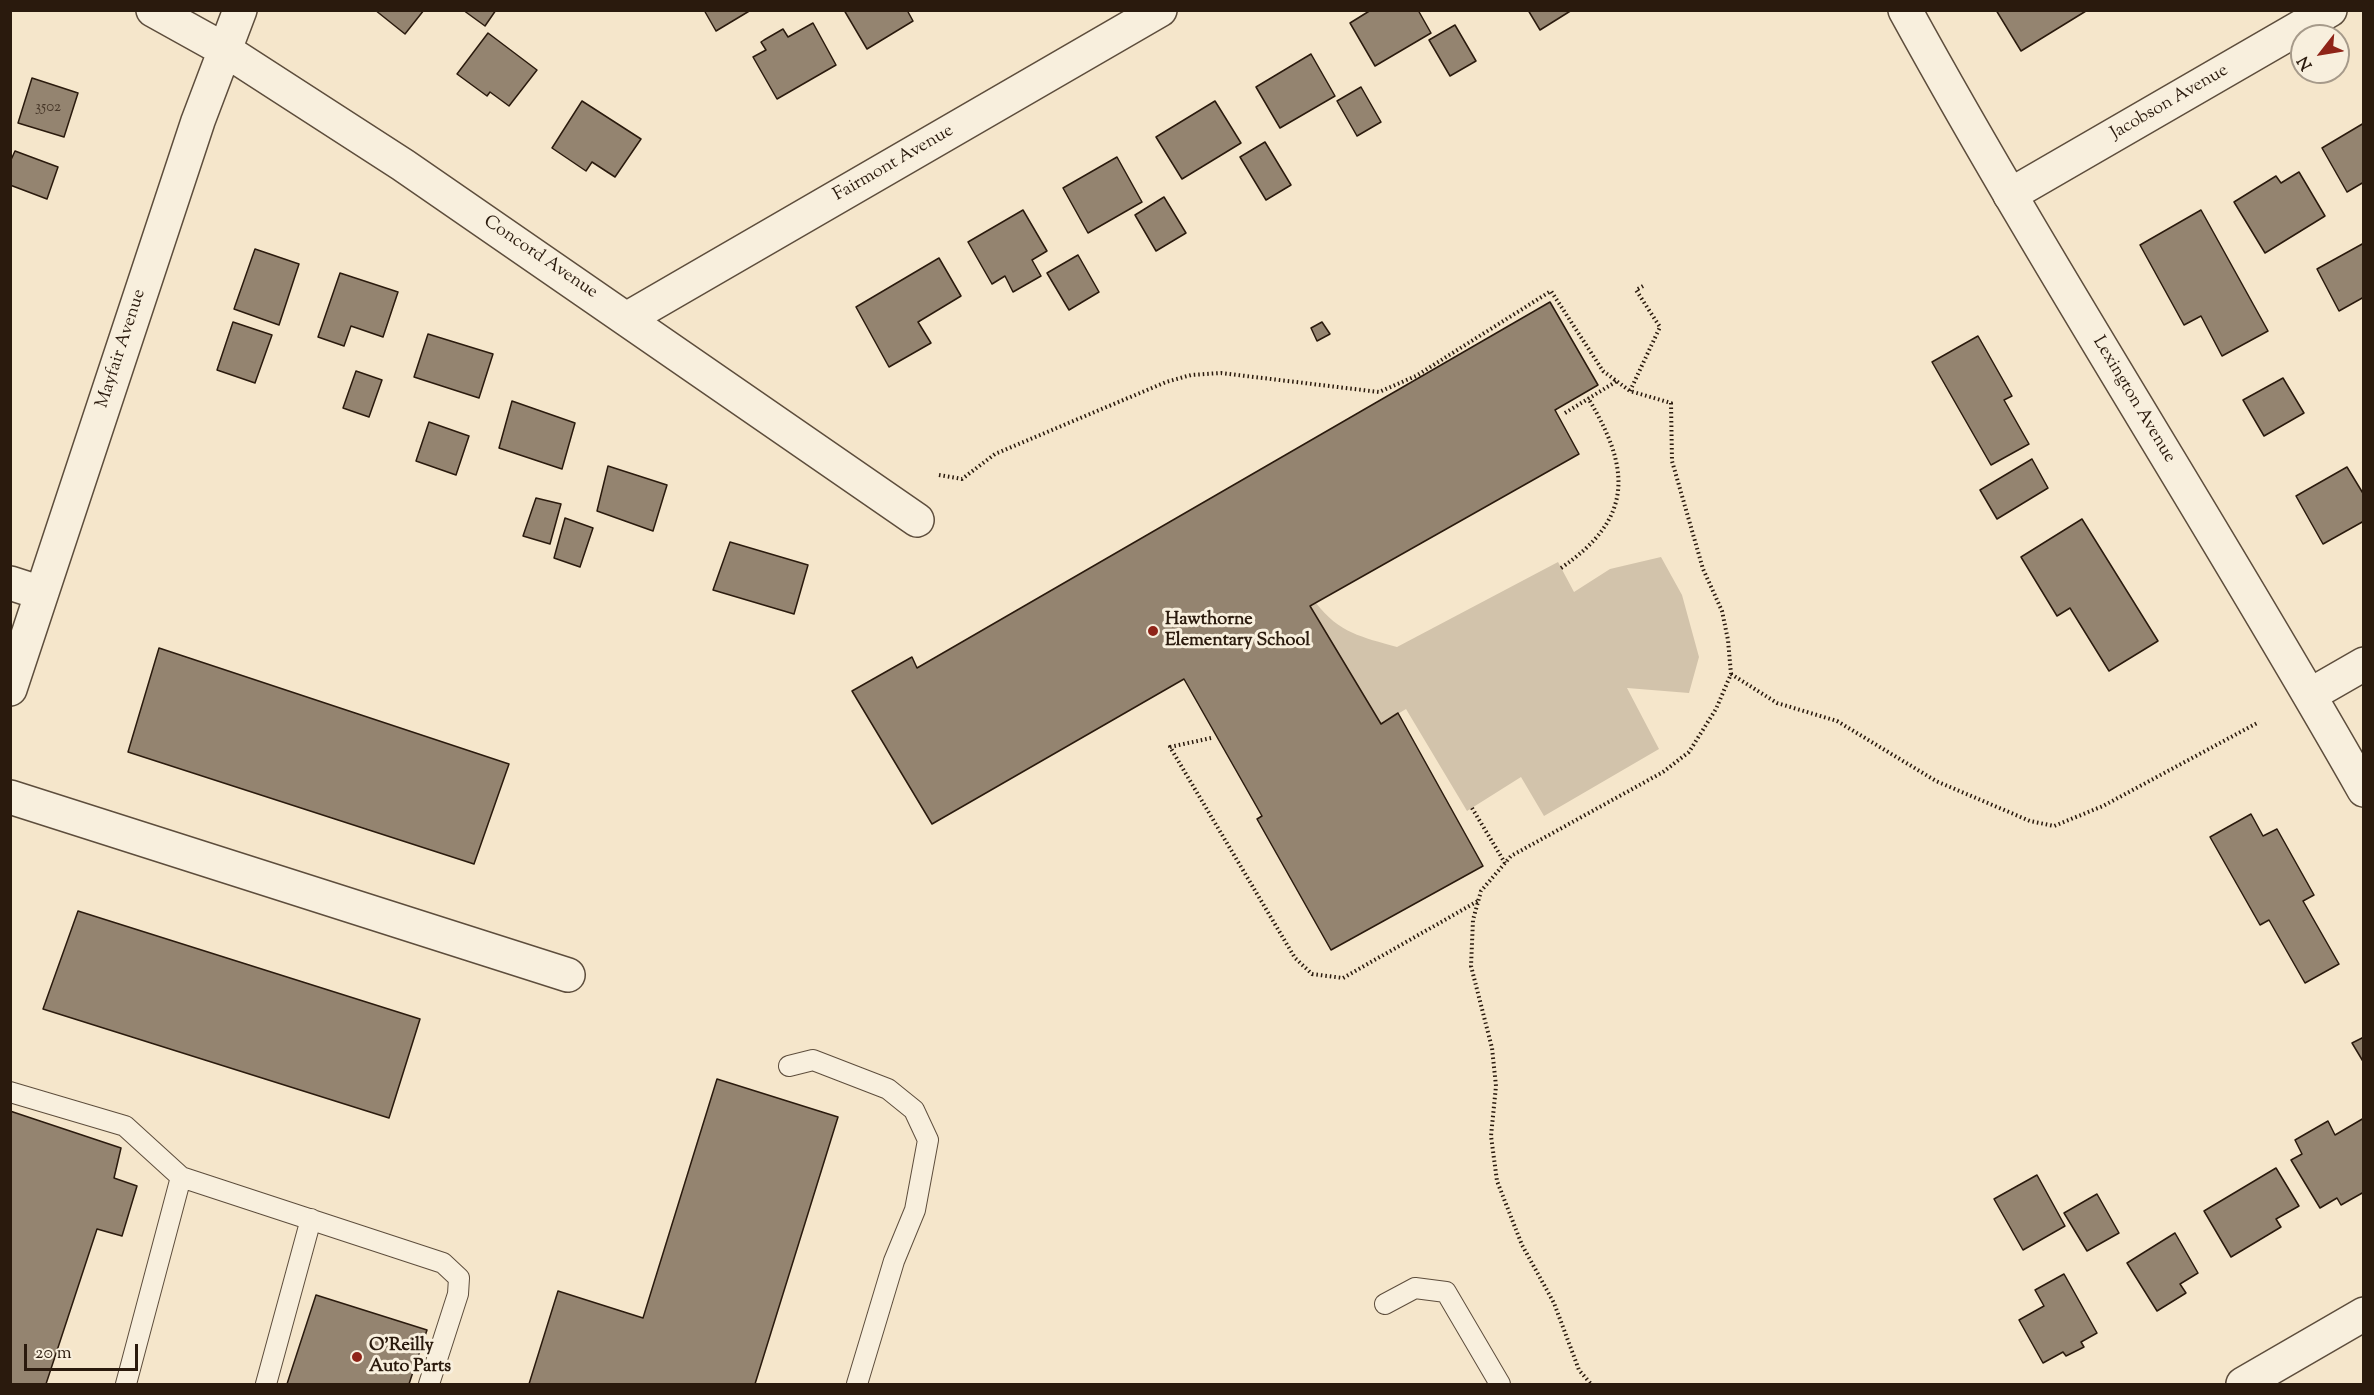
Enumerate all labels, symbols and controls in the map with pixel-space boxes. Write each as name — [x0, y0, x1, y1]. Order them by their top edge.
north arrow — [2290, 24, 2350, 84]
text: N — [2293, 51, 2319, 74]
street label: Jacobson Avenue — [2107, 61, 2233, 145]
house number: 3502 — [35, 99, 61, 117]
street label: Fairmont Avenue — [830, 121, 958, 207]
street label: Concord Avenue — [479, 212, 601, 304]
street label: Mayfair Avenue — [93, 287, 151, 411]
street label: Lexington Avenue — [2087, 333, 2179, 467]
place label: Hawthorne Elementary School — [1165, 610, 1310, 652]
marker: Hawthorne Elementary School — [1146, 624, 1160, 638]
scale bar — [27, 1332, 141, 1370]
place label: O'Reilly Auto Parts — [369, 1336, 451, 1378]
text: 20 m — [35, 1341, 72, 1367]
marker: O'Reilly Auto Parts — [350, 1350, 364, 1364]

